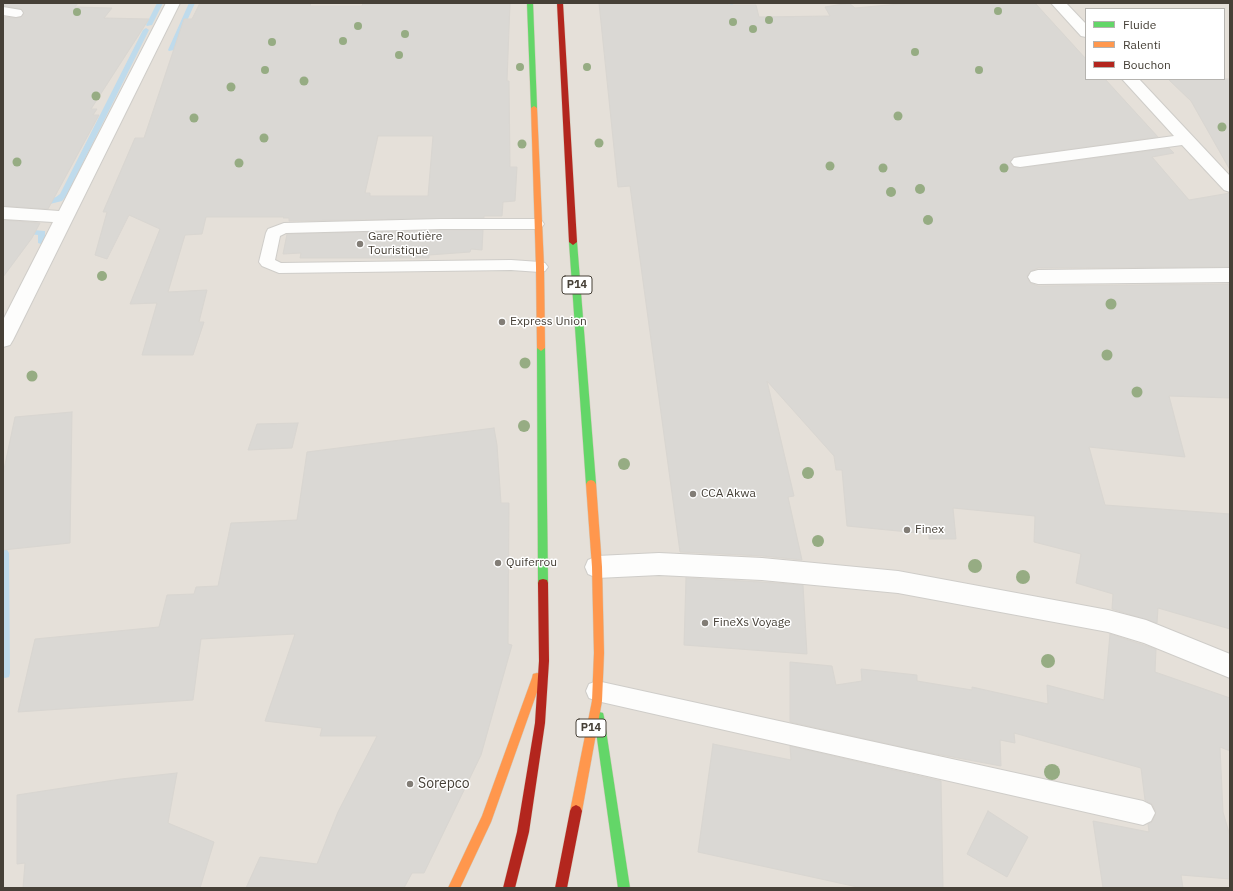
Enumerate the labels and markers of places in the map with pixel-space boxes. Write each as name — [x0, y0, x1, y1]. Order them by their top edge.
place label: Gare Routière Touristique — [368, 230, 442, 258]
marker: Gare Routière Touristique — [355, 239, 365, 249]
place label: Express Union — [510, 315, 587, 329]
marker: Express Union — [497, 317, 507, 327]
place label: CCA Akwa — [701, 487, 756, 501]
marker: CCA Akwa — [688, 489, 698, 499]
place label: Finex — [915, 523, 944, 537]
marker: Finex — [902, 525, 912, 535]
place label: Quiferrou — [506, 556, 557, 570]
marker: Quiferrou — [493, 558, 503, 568]
place label: FineXs Voyage — [713, 616, 791, 630]
marker: FineXs Voyage — [700, 618, 710, 628]
place label: Sorepco — [418, 776, 470, 792]
marker: Sorepco — [405, 779, 415, 789]

